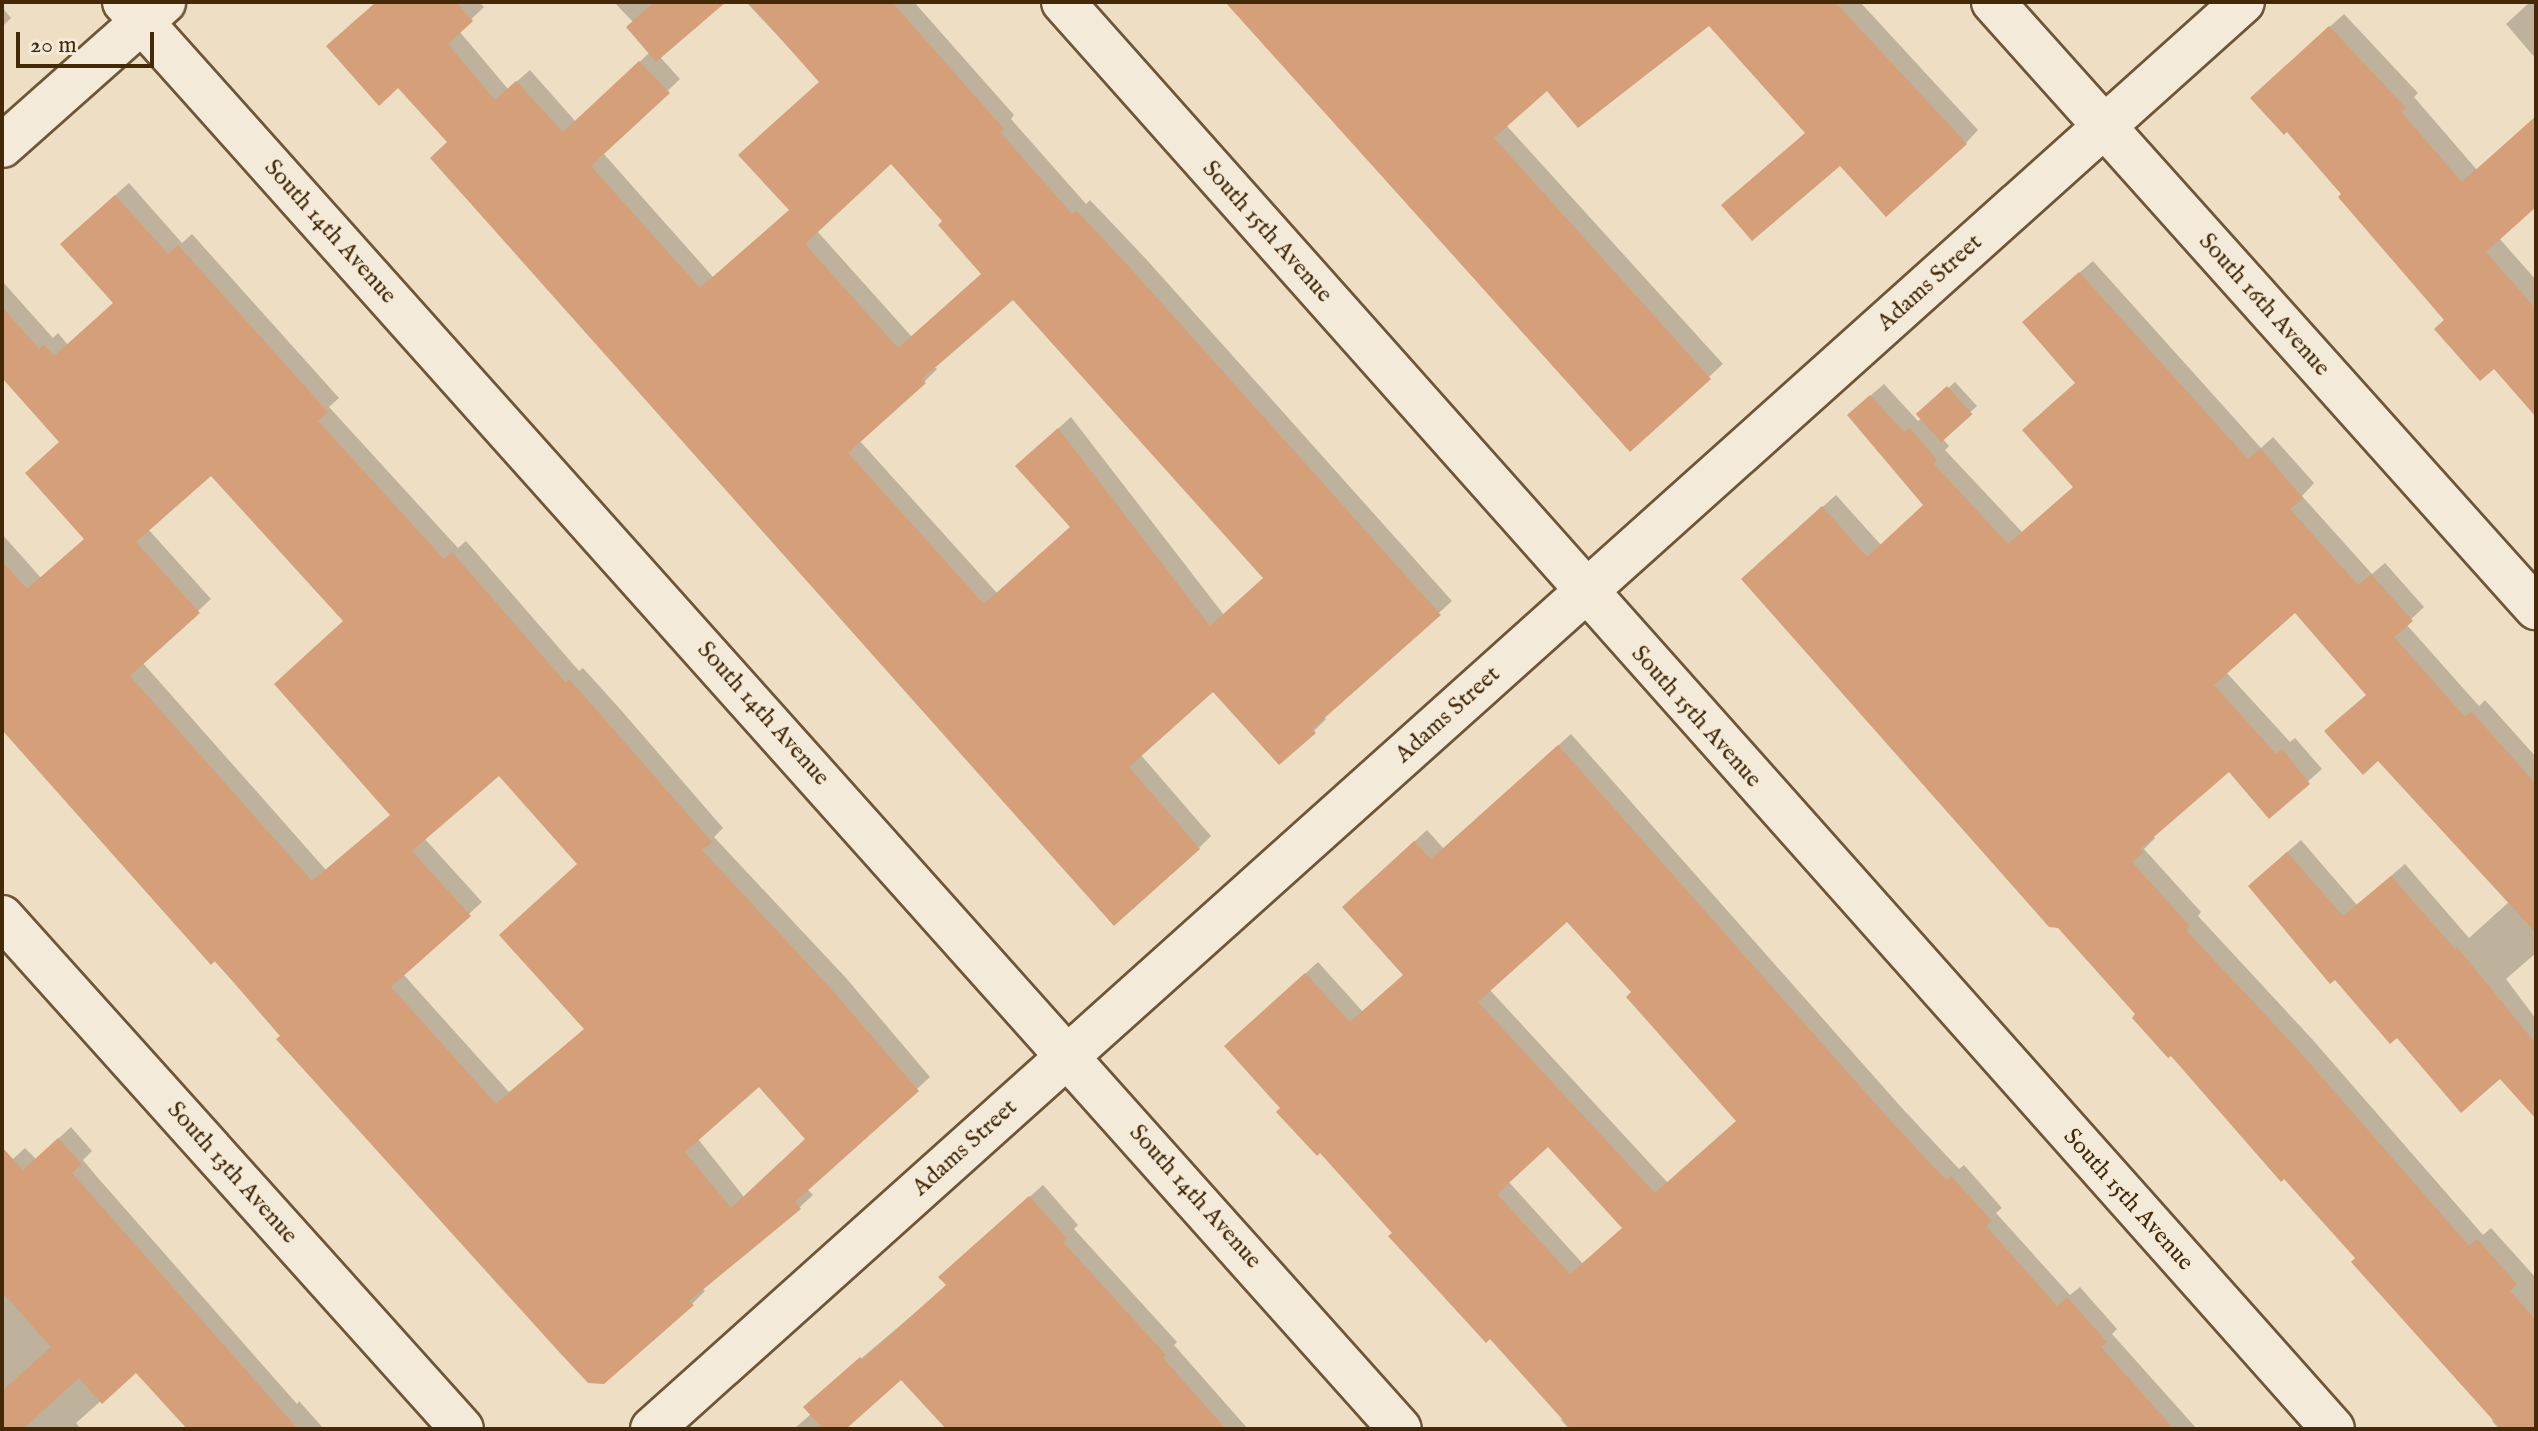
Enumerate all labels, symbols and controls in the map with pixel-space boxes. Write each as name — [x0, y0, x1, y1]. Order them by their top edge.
scale bar — [20, 16, 158, 66]
text: 20 m — [30, 30, 77, 61]
street label: South 14th Avenue — [258, 154, 402, 310]
street label: South 15th Avenue — [1196, 155, 1338, 309]
street label: Adams Street — [1872, 228, 1988, 338]
street label: South 16th Avenue — [2192, 228, 2336, 382]
street label: South 14th Avenue — [691, 636, 835, 792]
street label: South 15th Avenue — [1625, 640, 1767, 794]
street label: Adams Street — [1390, 660, 1506, 770]
street label: Adams Street — [907, 1093, 1023, 1203]
street label: South 13th Avenue — [161, 1096, 303, 1250]
street label: South 14th Avenue — [1123, 1119, 1267, 1275]
street label: South 15th Avenue — [2057, 1123, 2199, 1277]

